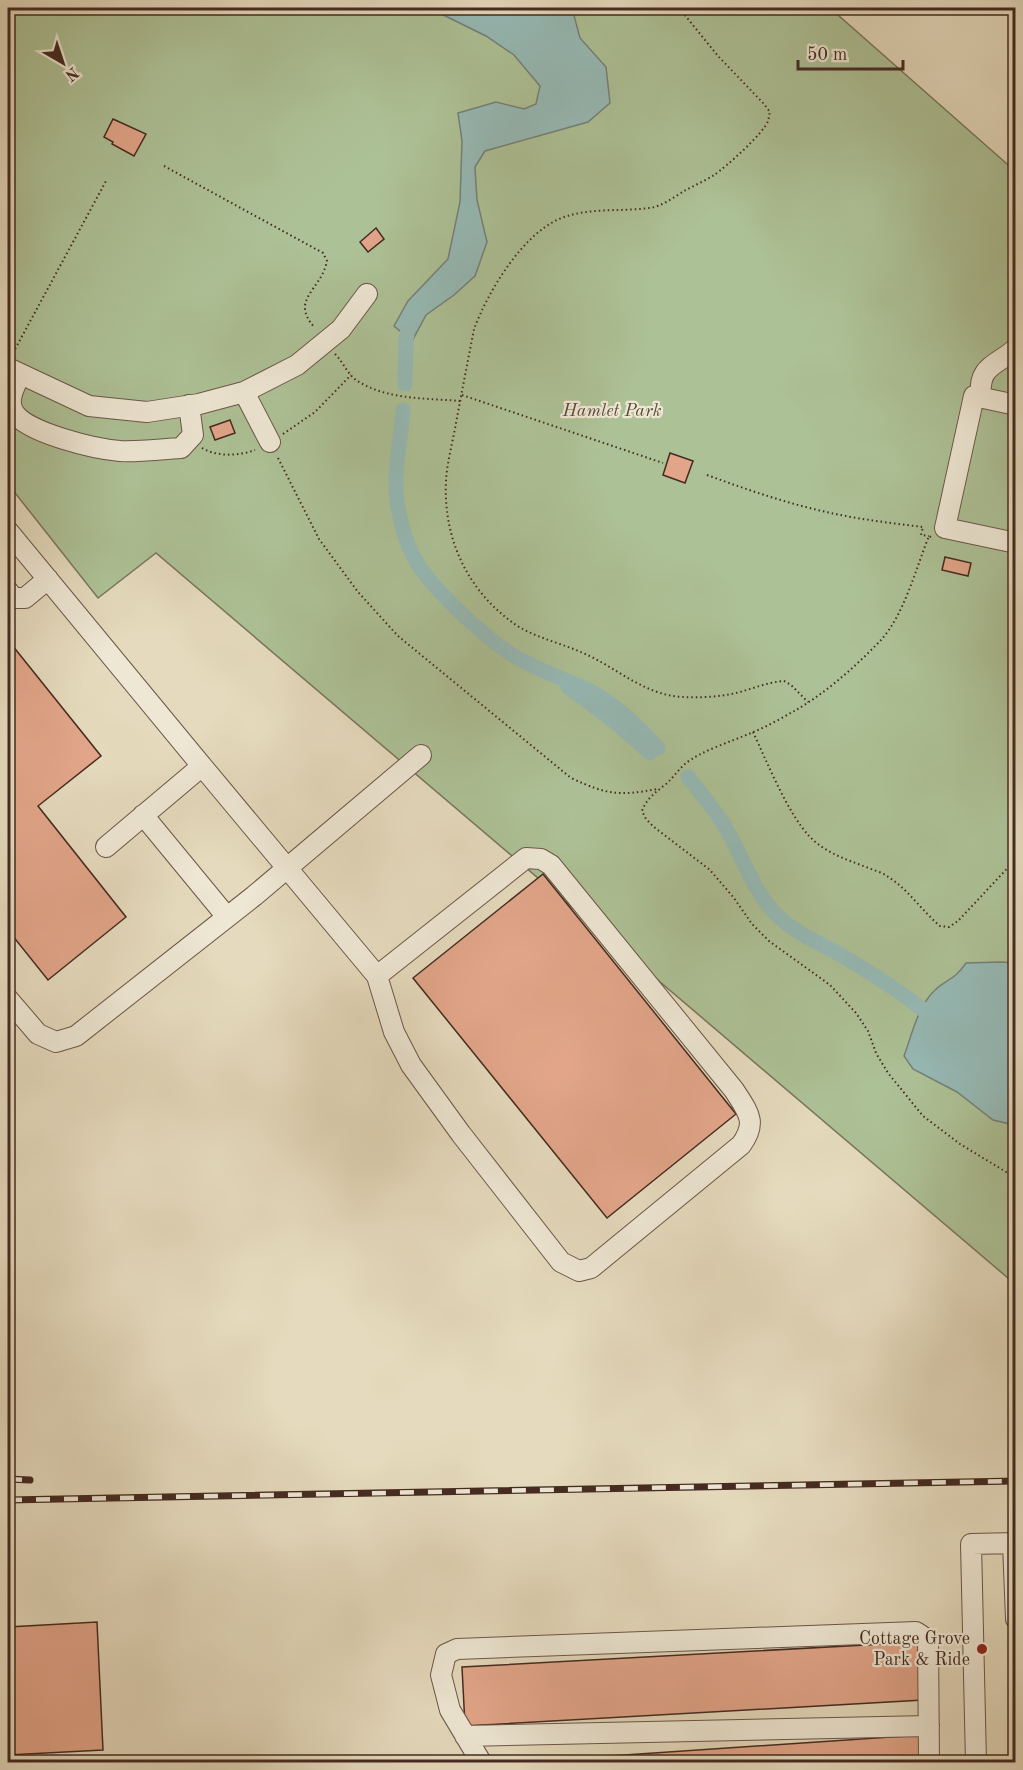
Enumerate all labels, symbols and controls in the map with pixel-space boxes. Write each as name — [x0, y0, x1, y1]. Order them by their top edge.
north arrow — [33, 33, 93, 93]
scale bar — [798, 33, 903, 71]
text: 50 m — [807, 46, 847, 64]
text: N — [61, 63, 81, 84]
park label: Hamlet Park — [561, 402, 662, 420]
place label: Cottage Grove Park & Ride — [859, 1630, 970, 1669]
marker: Cottage Grove Park & Ride — [975, 1642, 989, 1656]

